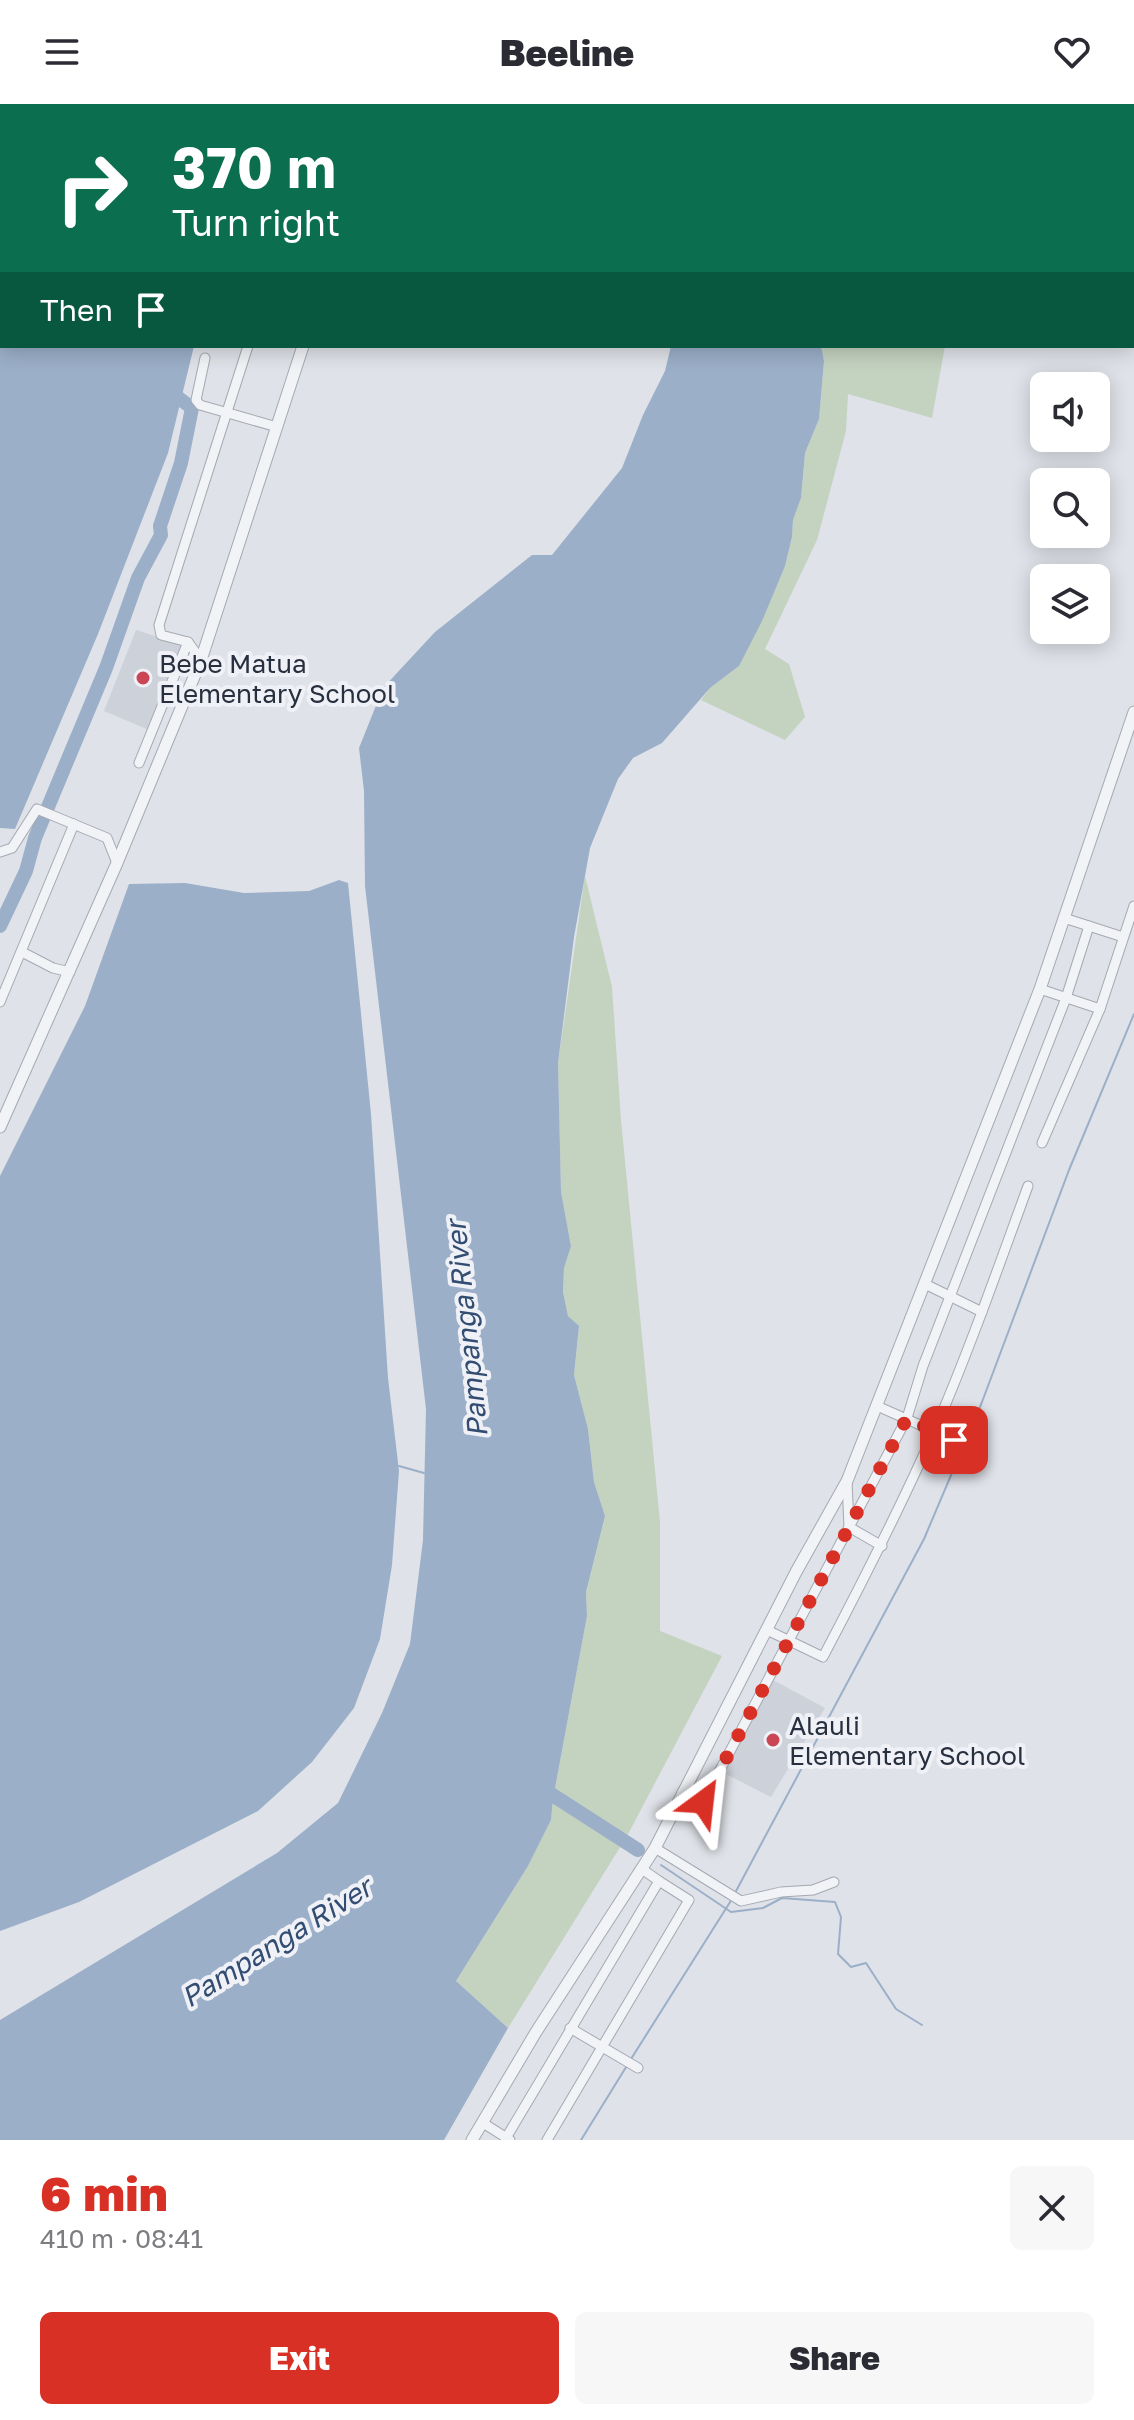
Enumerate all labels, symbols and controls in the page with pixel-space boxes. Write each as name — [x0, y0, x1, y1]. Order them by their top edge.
icon: menu — [40, 30, 84, 74]
icon: heart — [1050, 30, 1094, 74]
text: Beeline — [500, 31, 634, 74]
text: 370 m — [172, 133, 336, 200]
icon: right — [40, 136, 144, 240]
text: Turn right — [172, 201, 340, 244]
icon: arrive — [129, 288, 173, 332]
text: Then — [40, 292, 113, 328]
map controls — [1030, 372, 1110, 644]
button: sound — [1030, 372, 1110, 452]
button: search — [1030, 468, 1110, 548]
button: layers — [1030, 564, 1110, 644]
place label: Bebe Matua Elementary School — [159, 648, 395, 709]
marker: Bebe Matua Elementary School — [134, 669, 152, 687]
water label: Pampanga River — [438, 1215, 494, 1439]
pin — [920, 1406, 988, 1474]
icon: arrive — [932, 1418, 976, 1462]
place label: Alauli Elementary School — [789, 1710, 1025, 1771]
marker: Alauli Elementary School — [764, 1731, 782, 1749]
position arrow — [661, 1760, 745, 1844]
water label: Pampanga River — [175, 1868, 381, 2014]
text: 6 min — [40, 2164, 168, 2222]
button: close — [1010, 2166, 1094, 2250]
text: 410 m · 08:41 — [40, 2223, 203, 2254]
button: Exit — [40, 2312, 559, 2404]
button: Share — [575, 2312, 1094, 2404]

